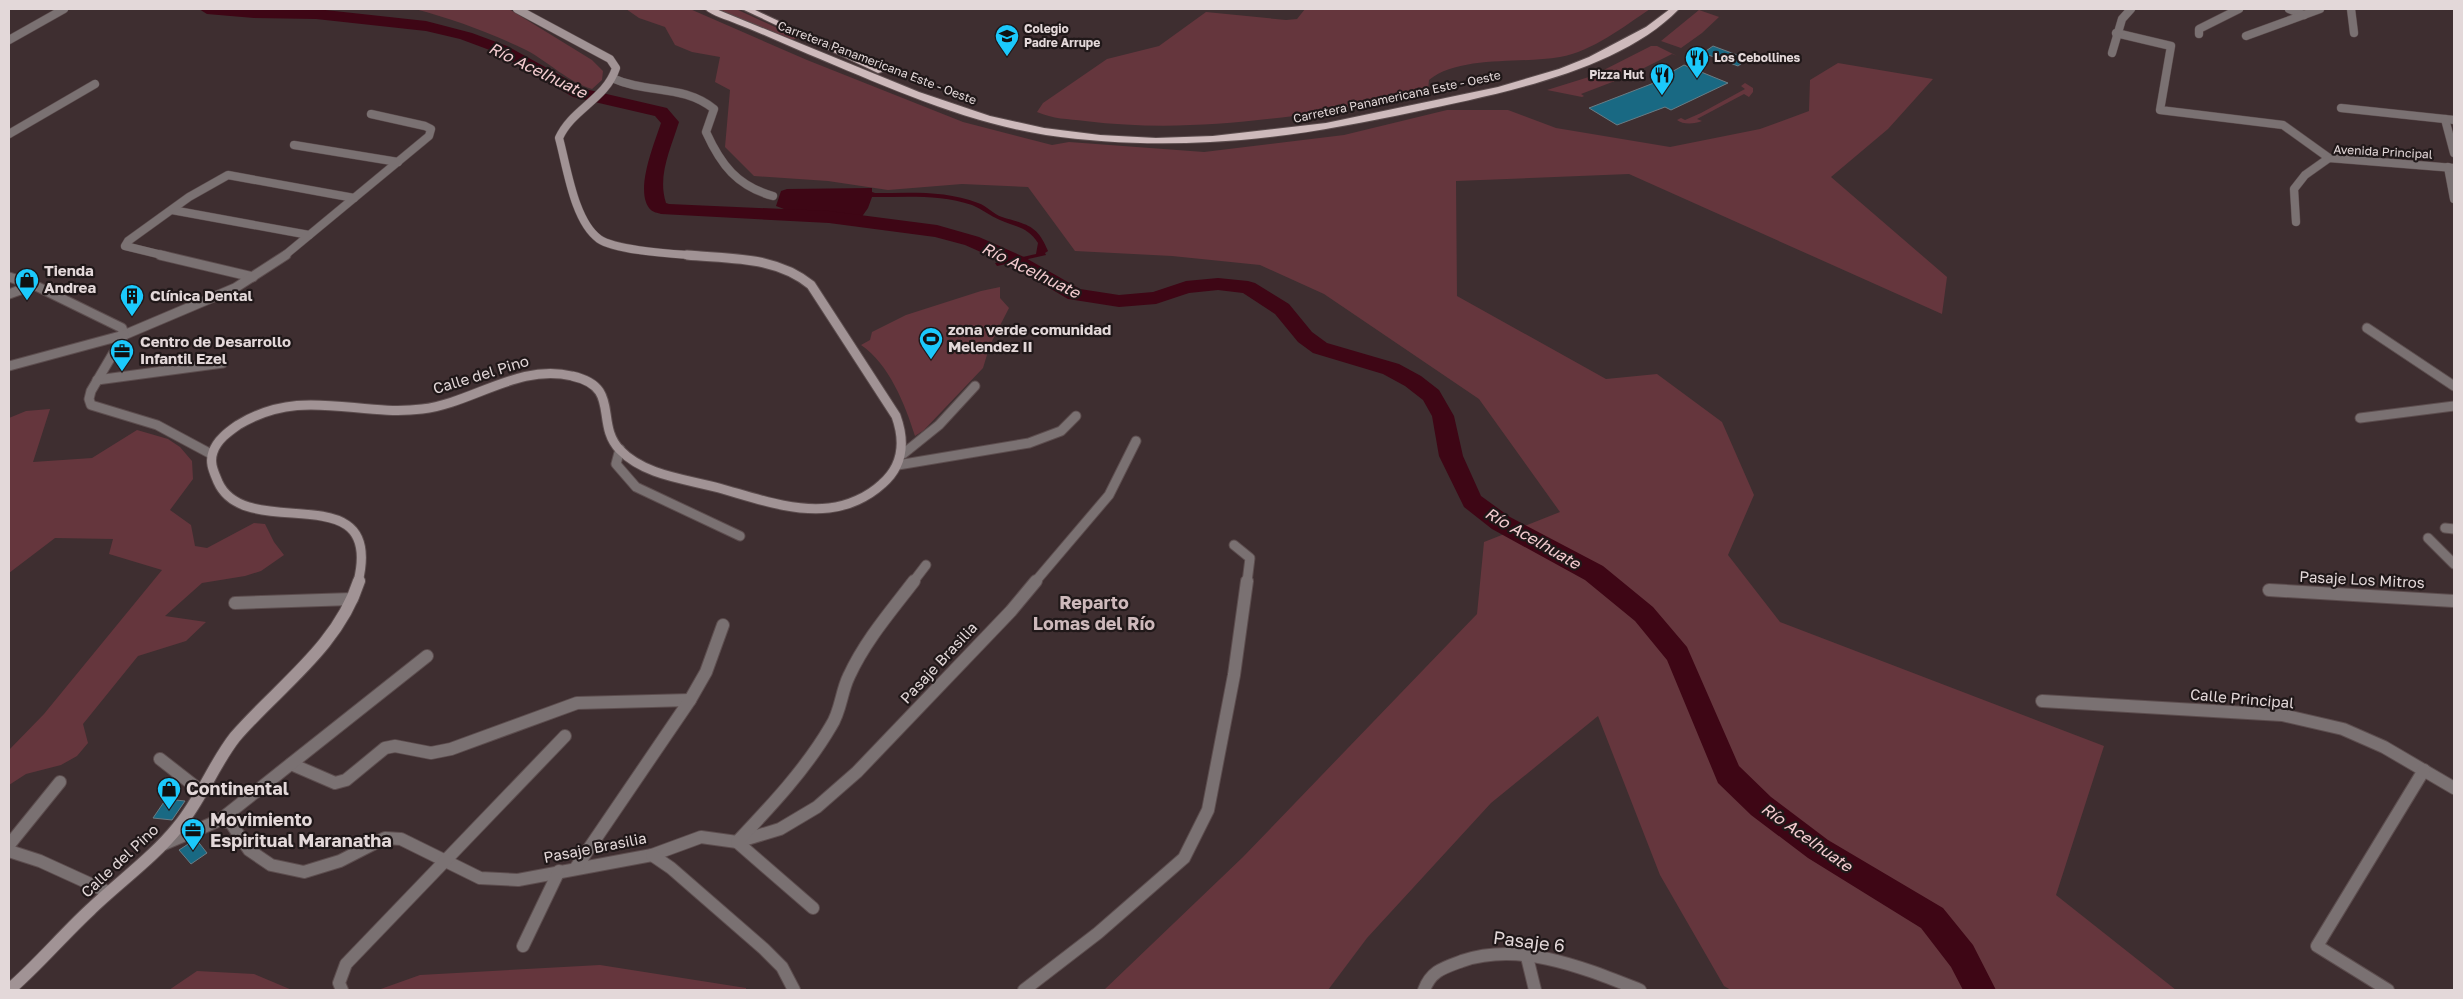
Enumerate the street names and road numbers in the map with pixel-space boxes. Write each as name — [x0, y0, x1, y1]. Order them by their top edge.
street label: Carretera Panamericana Este - Oeste — [776, 18, 979, 108]
street label: Carretera Panamericana Este - Oeste — [1292, 67, 1502, 126]
street label: Avenida Principal — [2333, 141, 2433, 162]
street label: Calle del Pino — [431, 351, 531, 397]
street label: Pasaje Los Mitros — [2299, 567, 2425, 591]
street label: Pasaje Brasilia — [896, 618, 981, 707]
street label: Calle Principal — [2189, 684, 2295, 712]
street label: Calle del Pino — [77, 820, 162, 901]
street label: Pasaje Brasilia — [542, 828, 648, 866]
street label: Pasaje 6 — [1492, 926, 1566, 956]

